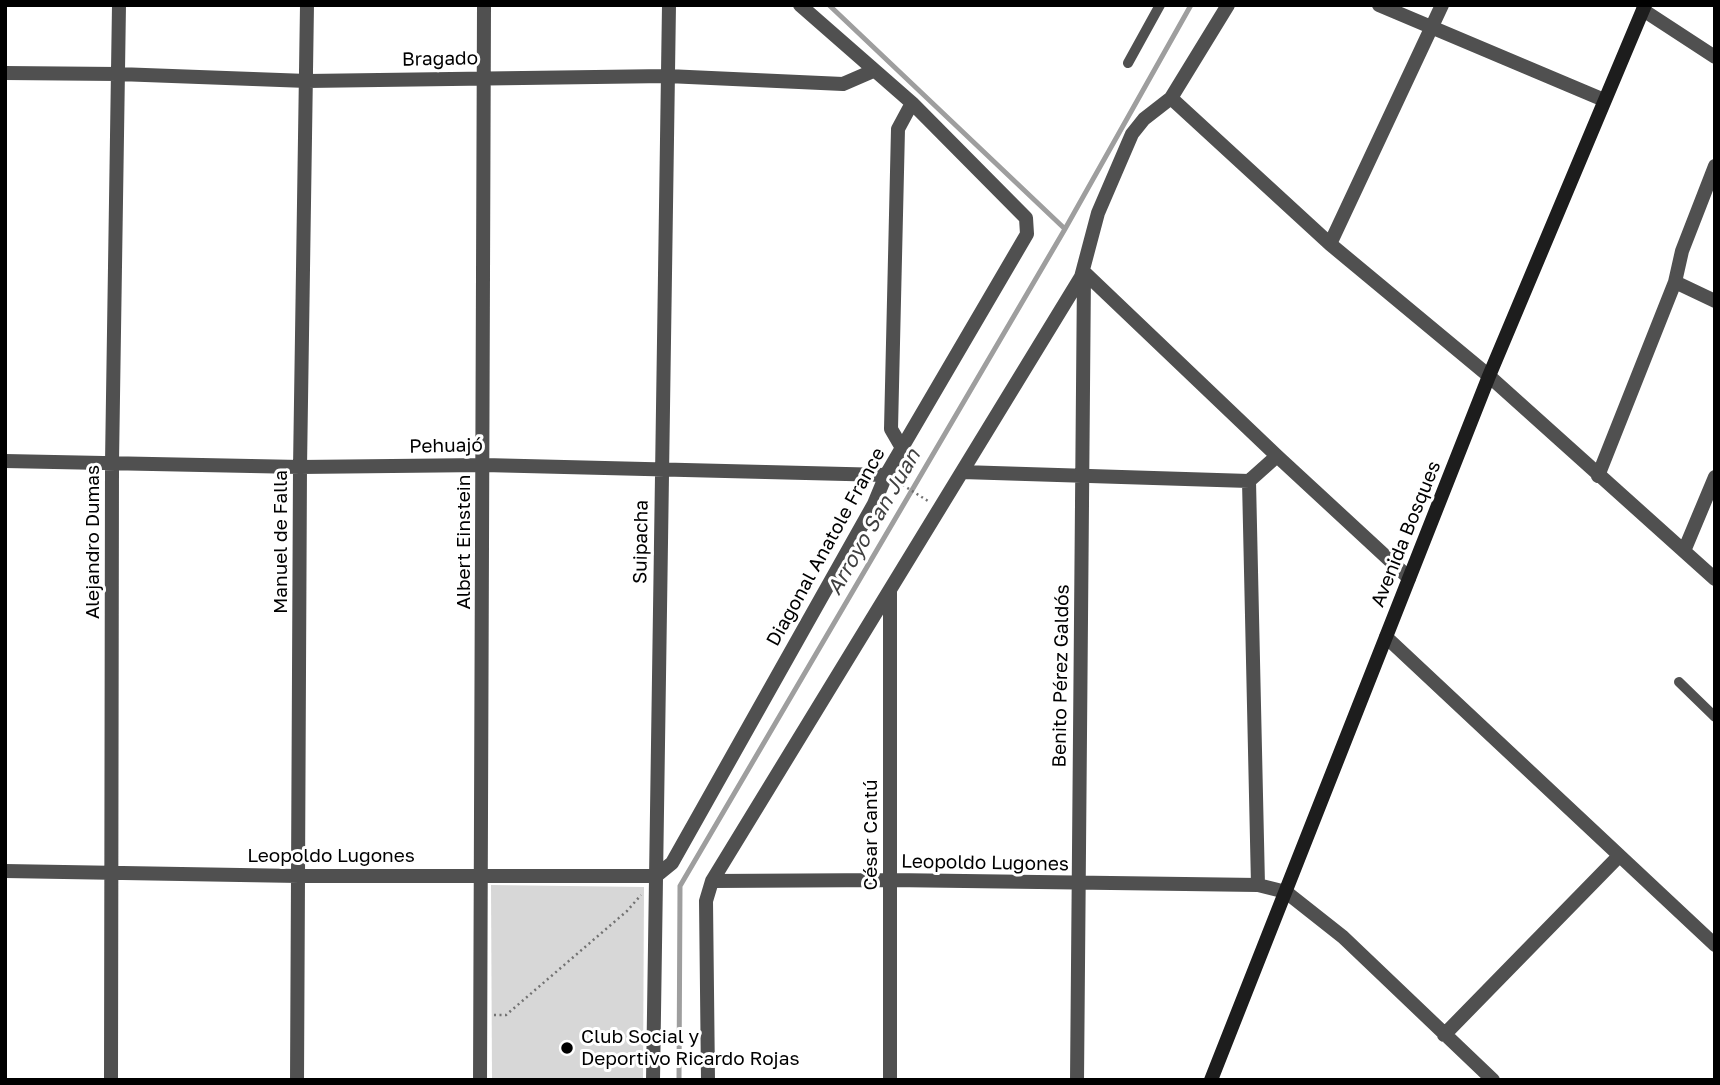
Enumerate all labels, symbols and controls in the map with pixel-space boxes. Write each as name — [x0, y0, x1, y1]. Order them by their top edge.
street label: Bragado — [402, 47, 478, 71]
street label: Pehuajó — [409, 434, 483, 458]
street label: Diagonal Anatole France — [762, 444, 890, 650]
water label: Arroyo San Juan — [822, 445, 926, 599]
street label: Avenida Bosques — [1366, 458, 1446, 610]
street label: Alejandro Dumas — [82, 465, 104, 619]
street label: Manuel de Falla — [270, 470, 292, 614]
street label: Albert Einstein — [453, 474, 475, 610]
street label: Suipacha — [629, 500, 653, 584]
street label: Benito Pérez Galdós — [1048, 584, 1074, 768]
street label: César Cantú — [860, 779, 882, 891]
street label: Leopoldo Lugones — [247, 845, 415, 867]
street label: Leopoldo Lugones — [901, 850, 1069, 876]
place label: Club Social y Deportivo Ricardo Rojas — [581, 1026, 799, 1070]
marker: Club Social y Deportivo Ricardo Rojas — [559, 1040, 575, 1056]

